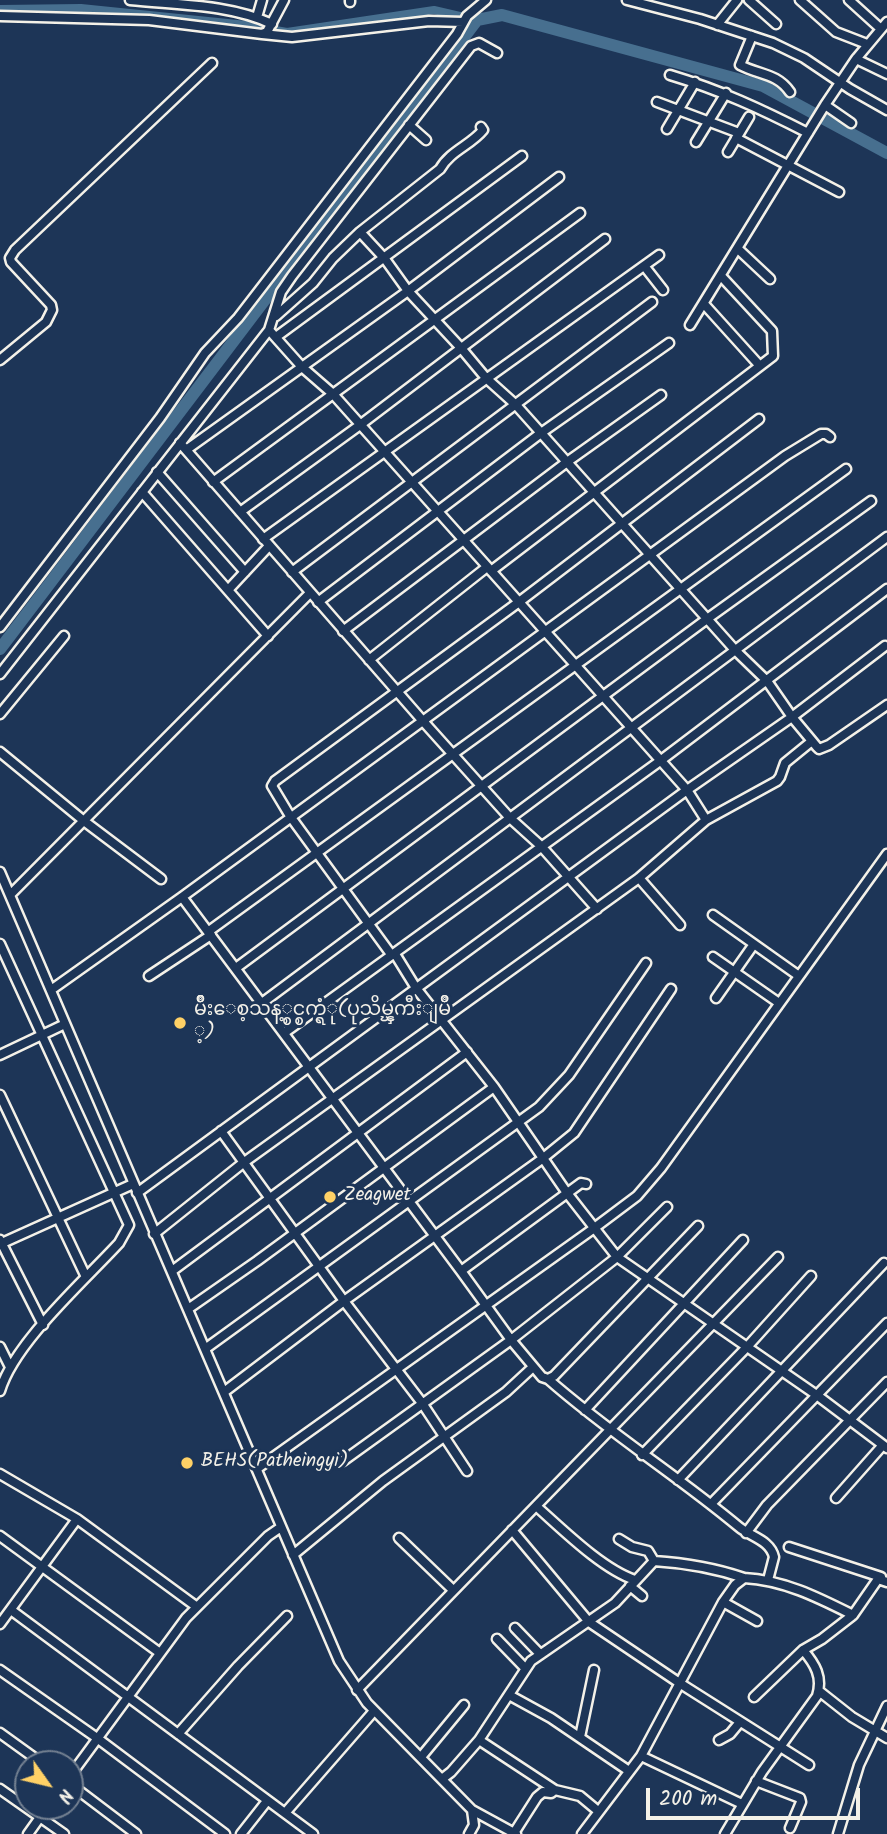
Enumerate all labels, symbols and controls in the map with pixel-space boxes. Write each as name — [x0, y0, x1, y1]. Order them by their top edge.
place label: မ်ိဳးေစ့သန့္စင္စက္ရံု(ပုသိမ္ၾကီးျမိဳ ့) — [194, 1001, 451, 1045]
marker: မ်ိဳးေစ့သန့္စင္စက္ရံု(ပုသိမ္ၾကီးျမိဳ ့) — [172, 1015, 188, 1031]
place label: Zeagwet — [344, 1186, 411, 1208]
marker: Zeagwet — [322, 1189, 338, 1205]
place label: BEHS(Patheingyi) — [201, 1452, 348, 1474]
marker: BEHS(Patheingyi) — [179, 1455, 195, 1471]
north arrow — [14, 1750, 84, 1820]
scale bar — [649, 1774, 862, 1818]
text: N — [49, 1782, 81, 1809]
text: 200 m — [659, 1783, 717, 1816]

